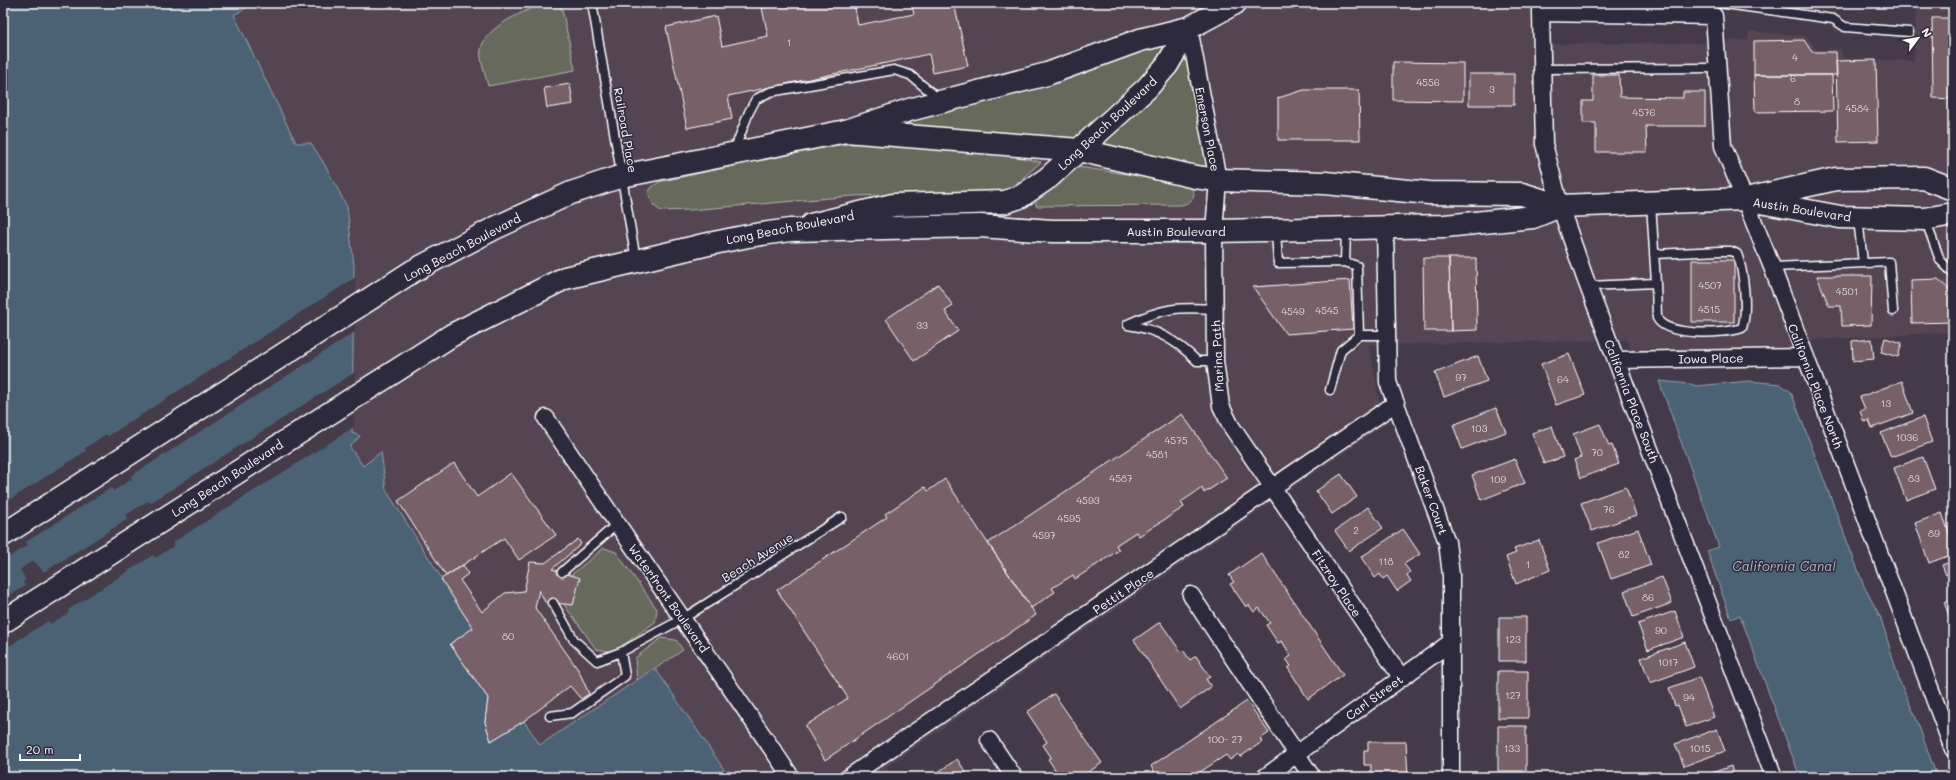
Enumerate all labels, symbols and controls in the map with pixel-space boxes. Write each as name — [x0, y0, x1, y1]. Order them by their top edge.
north arrow — [1898, 18, 1938, 58]
text: N — [1918, 25, 1935, 40]
house number: 1 — [787, 35, 791, 49]
house number: 4 — [1792, 50, 1798, 64]
house number: 6 — [1790, 71, 1796, 85]
street label: Long Beach Boulevard — [1054, 73, 1160, 173]
house number: 4556 — [1416, 75, 1440, 89]
house number: 3 — [1489, 82, 1495, 96]
street label: Emerson Place — [1192, 85, 1224, 173]
street label: Railroad Place — [611, 86, 641, 174]
house number: 8 — [1794, 94, 1800, 108]
house number: 4584 — [1845, 101, 1869, 115]
house number: 4576 — [1632, 105, 1656, 119]
street label: Austin Boulevard — [1752, 193, 1853, 225]
street label: Long Beach Boulevard — [725, 207, 856, 247]
street label: Long Beach Boulevard — [401, 209, 523, 285]
street label: Austin Boulevard — [1126, 223, 1226, 239]
house number: 4507 — [1698, 278, 1722, 292]
house number: 4501 — [1836, 284, 1858, 298]
house number: 4515 — [1698, 302, 1720, 316]
house number: 4545 — [1315, 303, 1339, 317]
house number: 4549 — [1281, 304, 1305, 318]
house number: 33 — [916, 318, 928, 332]
street label: Marina Path — [1207, 320, 1227, 392]
street label: California Place North — [1785, 321, 1847, 451]
street label: California Place South — [1601, 337, 1663, 465]
street label: Iowa Place — [1678, 349, 1744, 367]
house number: 97 — [1455, 370, 1467, 384]
house number: 64 — [1557, 372, 1569, 386]
house number: 13 — [1881, 396, 1891, 410]
house number: 103 — [1471, 421, 1487, 435]
house number: 1036 — [1896, 430, 1918, 444]
house number: 4575 — [1164, 433, 1188, 447]
street label: Long Beach Boulevard — [168, 436, 286, 520]
house number: 70 — [1591, 445, 1603, 459]
house number: 4581 — [1146, 447, 1168, 461]
street label: Baker Court — [1412, 463, 1452, 537]
house number: 4587 — [1109, 471, 1133, 485]
house number: 83 — [1908, 471, 1920, 485]
house number: 109 — [1490, 472, 1506, 486]
house number: 4593 — [1076, 493, 1100, 507]
house number: 76 — [1603, 502, 1615, 516]
house number: 4595 — [1057, 511, 1081, 525]
house number: 2 — [1353, 523, 1359, 537]
house number: 89 — [1928, 526, 1940, 540]
house number: 4597 — [1032, 528, 1056, 542]
street label: Beach Avenue — [718, 529, 796, 585]
street label: Waterfront Boulevard — [625, 540, 713, 656]
street label: Fitzroy Place — [1309, 546, 1365, 620]
house number: 82 — [1618, 547, 1630, 561]
house number: 118 — [1379, 554, 1394, 568]
house number: 1 — [1526, 557, 1530, 571]
water label: California Canal — [1732, 557, 1836, 574]
street label: Pettit Place — [1089, 565, 1157, 617]
house number: 86 — [1642, 590, 1654, 604]
house number: 90 — [1655, 623, 1667, 637]
house number: 80 — [502, 629, 514, 643]
house number: 123 — [1505, 632, 1521, 646]
house number: 4601 — [887, 649, 909, 663]
house number: 1017 — [1658, 655, 1679, 669]
street label: Carl Street — [1342, 671, 1406, 723]
house number: 127 — [1505, 688, 1521, 702]
house number: 94 — [1683, 690, 1695, 704]
house number: 100- 27 — [1207, 732, 1243, 746]
scale bar — [20, 736, 80, 762]
text: 20 m — [26, 741, 54, 757]
house number: 133 — [1504, 741, 1520, 755]
house number: 1015 — [1690, 741, 1711, 755]

